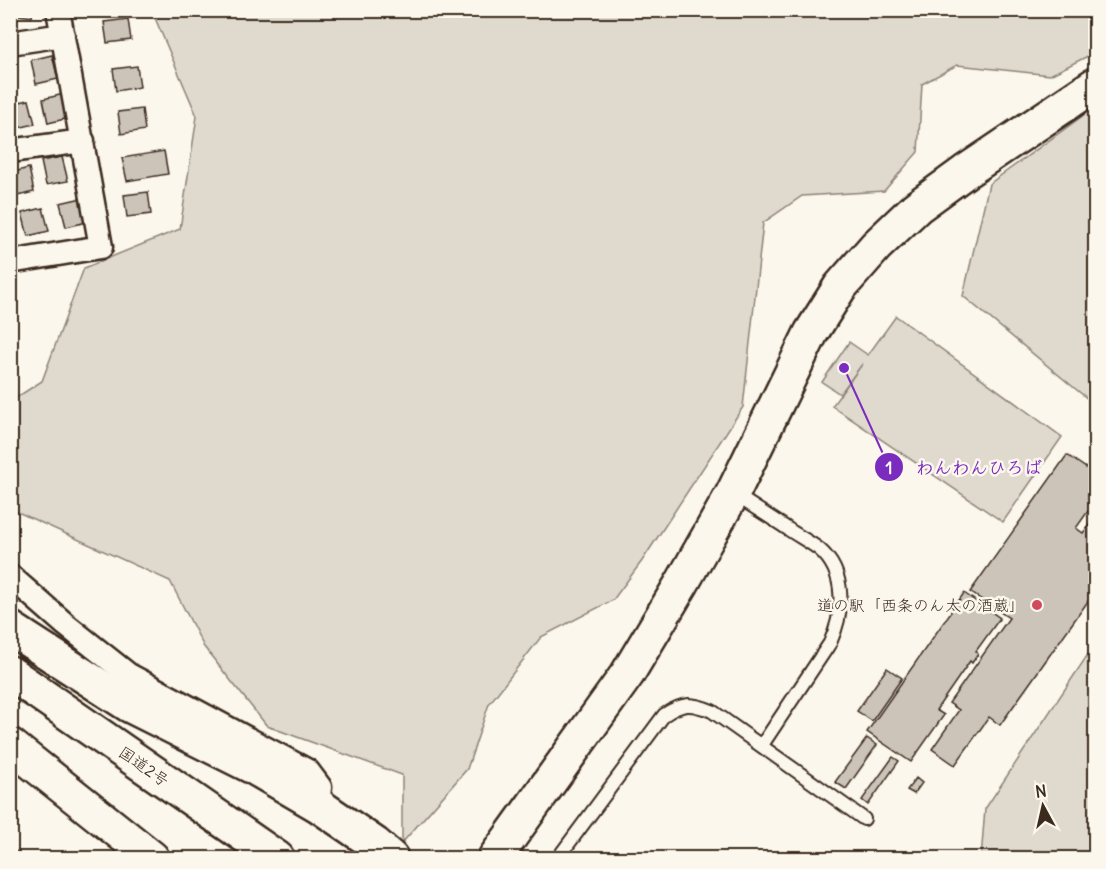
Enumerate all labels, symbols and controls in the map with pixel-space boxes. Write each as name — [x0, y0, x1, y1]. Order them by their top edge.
callout: わんわんひろば — [874, 449, 1054, 485]
text: 1 — [885, 456, 893, 479]
text: わんわんひろば — [916, 456, 1042, 479]
place label: 道の駅「西条のん太の酒蔵」 — [817, 595, 1025, 615]
marker: 道の駅「西条のん太の酒蔵」 — [1030, 598, 1044, 612]
street label: 国道2号 — [115, 742, 173, 790]
north arrow — [1013, 776, 1073, 836]
text: N — [1034, 780, 1048, 802]

